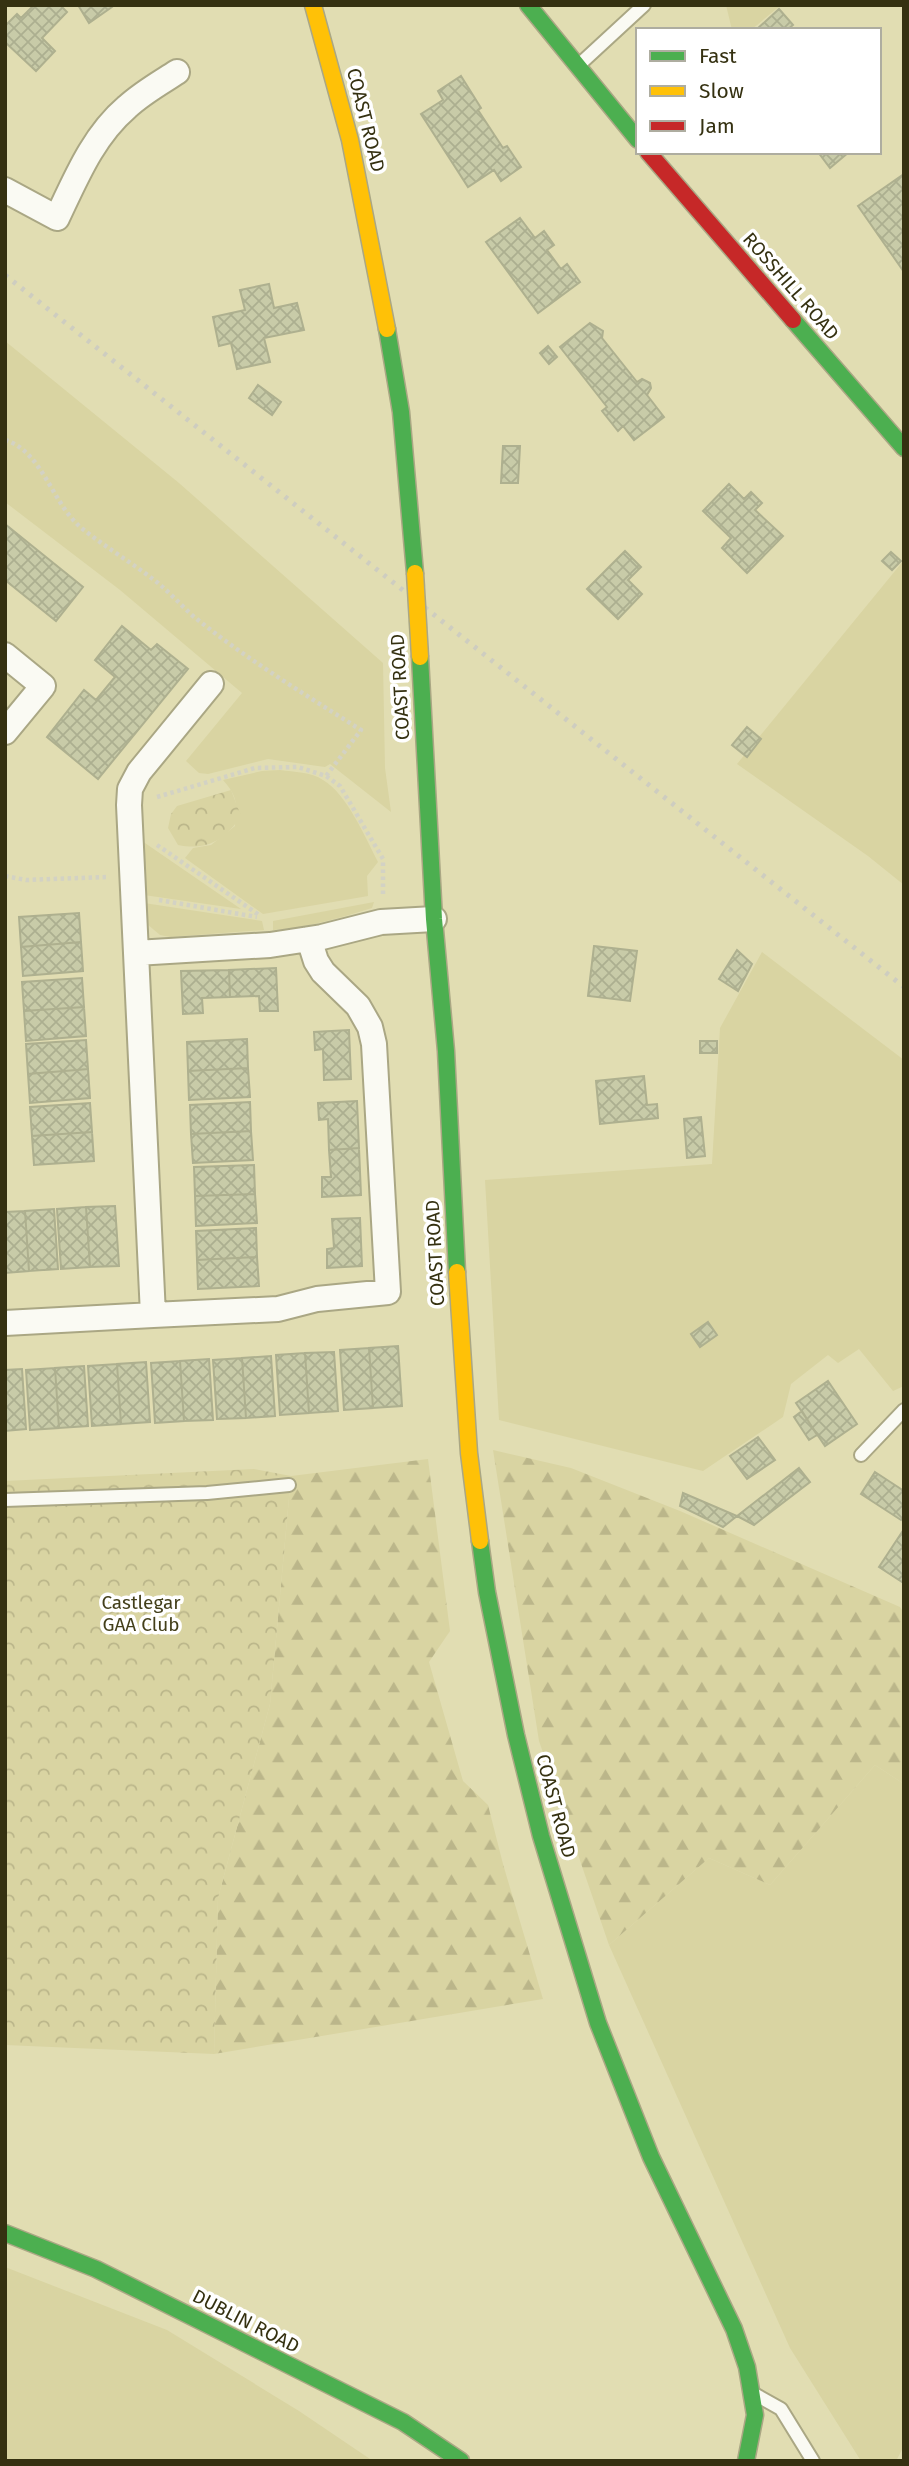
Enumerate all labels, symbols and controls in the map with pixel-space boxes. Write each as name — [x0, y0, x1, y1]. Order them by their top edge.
legend — [636, 28, 881, 154]
text: Fast — [699, 43, 737, 69]
street label: COAST ROAD — [342, 66, 390, 174]
text: Slow — [699, 78, 744, 104]
text: Jam — [699, 113, 735, 139]
street label: ROSSHILL ROAD — [738, 228, 844, 344]
street label: COAST ROAD — [386, 633, 414, 741]
street label: COAST ROAD — [421, 1199, 449, 1307]
park label: Castlegar GAA Club — [101, 1591, 181, 1636]
street label: COAST ROAD — [531, 1752, 581, 1860]
street label: DUBLIN ROAD — [189, 2284, 303, 2358]

